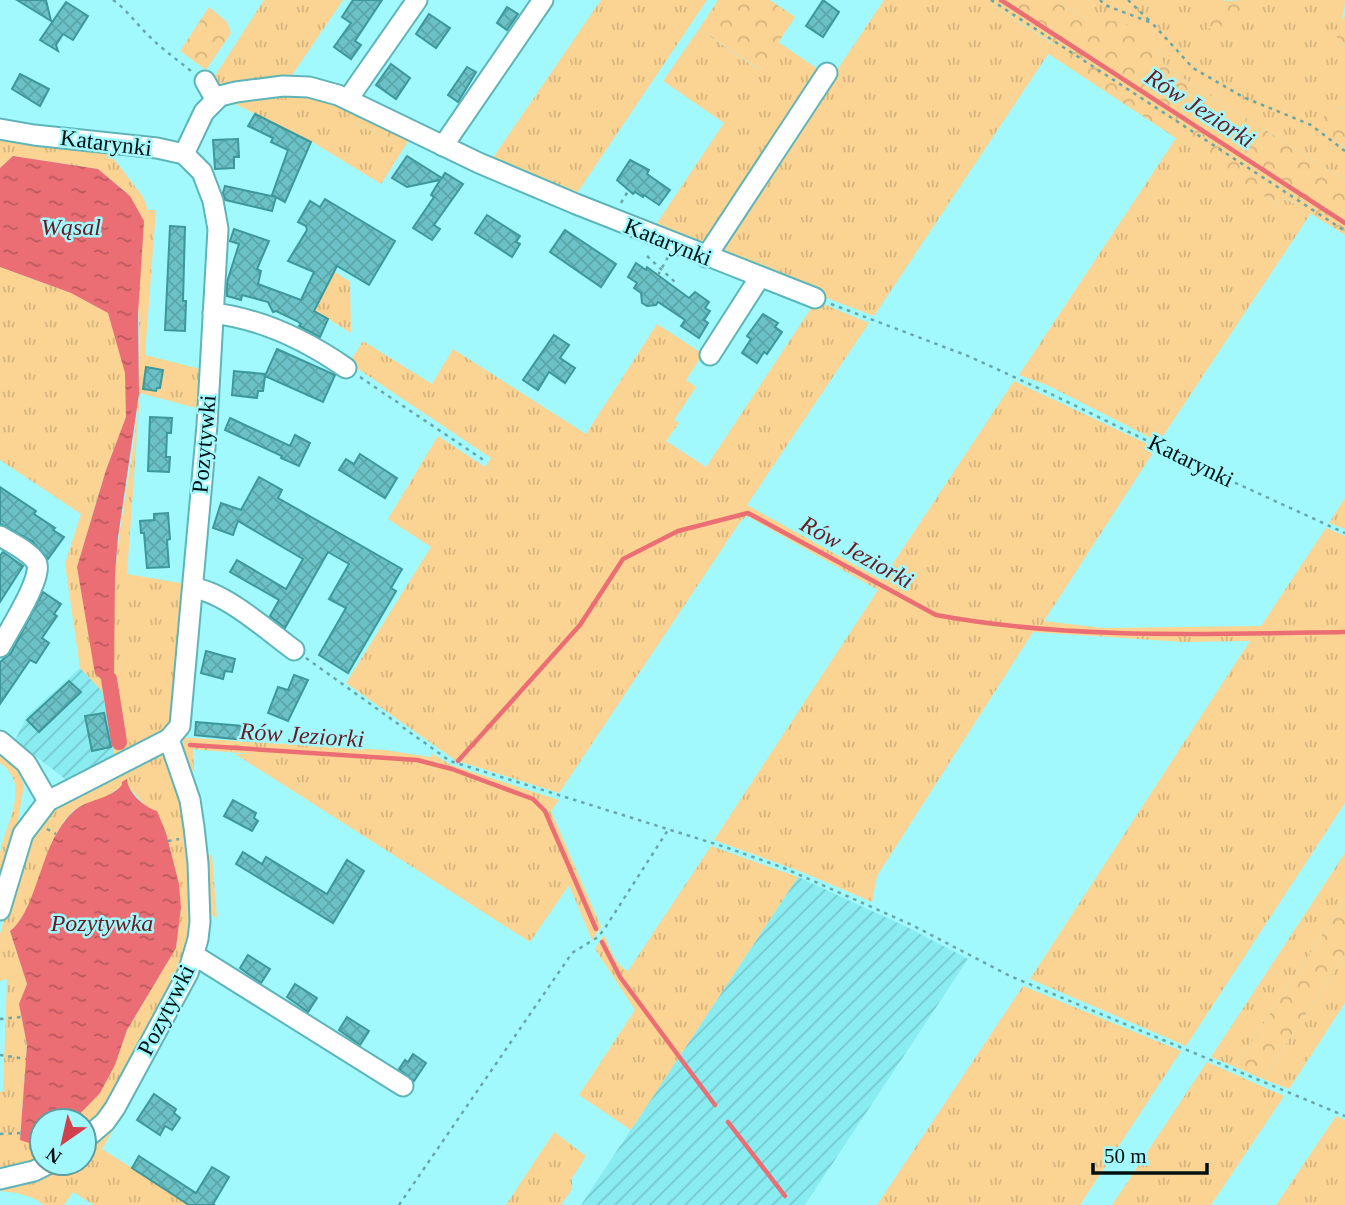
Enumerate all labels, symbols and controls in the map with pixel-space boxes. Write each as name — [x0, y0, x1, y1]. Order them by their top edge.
water label: Rów Jeziorki — [1140, 63, 1259, 153]
street label: Katarynki — [59, 125, 153, 161]
street label: Katarynki — [621, 213, 715, 271]
water label: Wąsal — [41, 214, 101, 240]
street label: Pozytywki — [187, 394, 221, 494]
street label: Katarynki — [1144, 430, 1238, 492]
water label: Rów Jeziorki — [795, 510, 918, 594]
water label: Rów Jeziorki — [238, 718, 365, 752]
water label: Pozytywka — [50, 910, 153, 936]
street label: Pozytywki — [133, 960, 199, 1060]
north arrow — [28, 1107, 98, 1177]
scale bar — [1093, 1132, 1207, 1176]
text: N — [42, 1143, 65, 1168]
text: 50 m — [1104, 1144, 1147, 1168]

